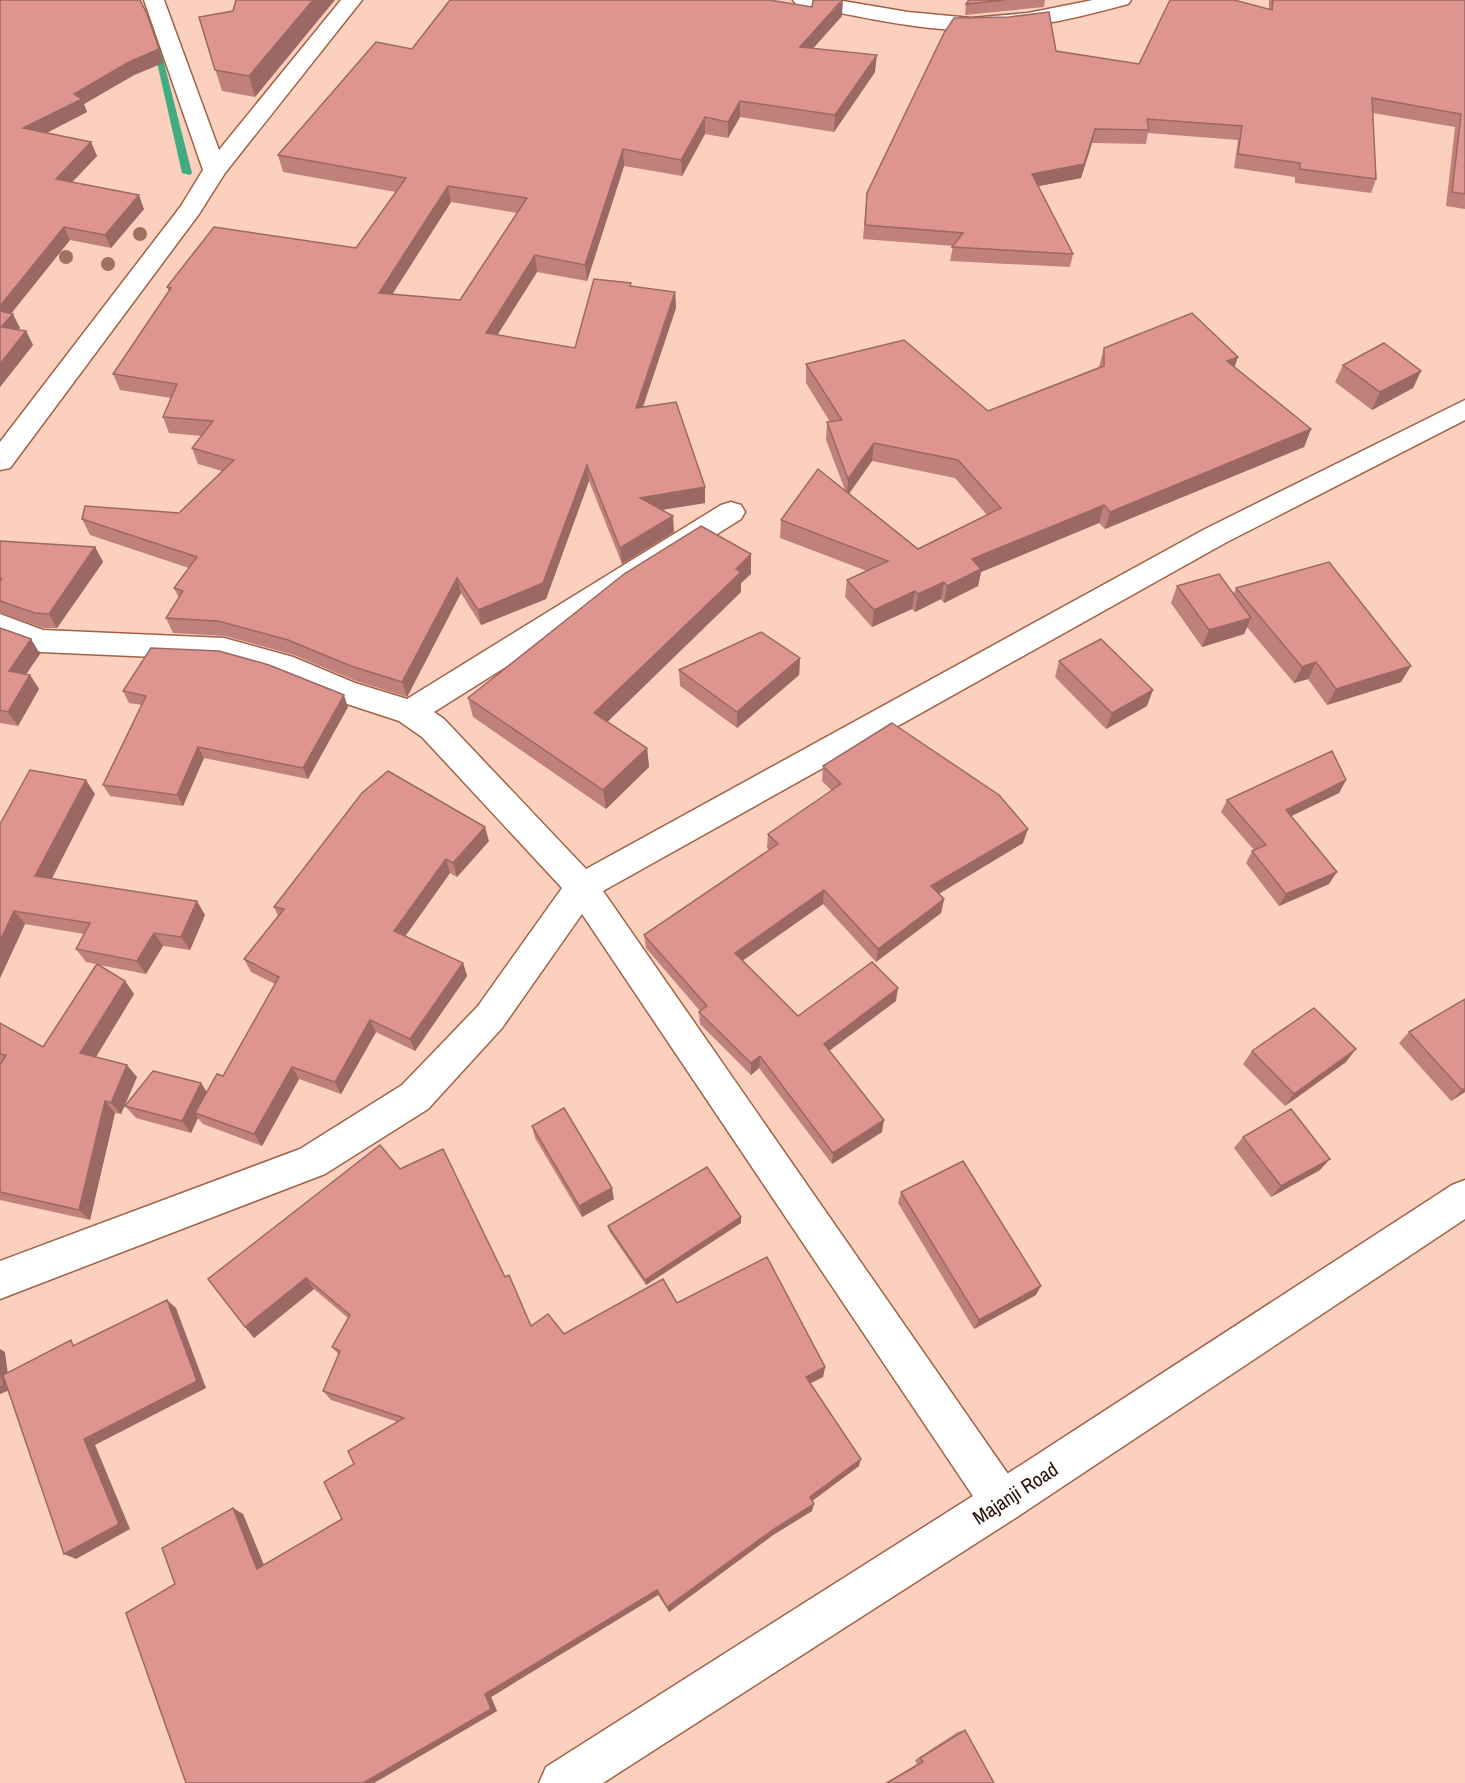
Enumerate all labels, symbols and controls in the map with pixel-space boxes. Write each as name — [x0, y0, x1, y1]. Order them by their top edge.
street label: Majanji Road — [967, 1455, 1063, 1531]

